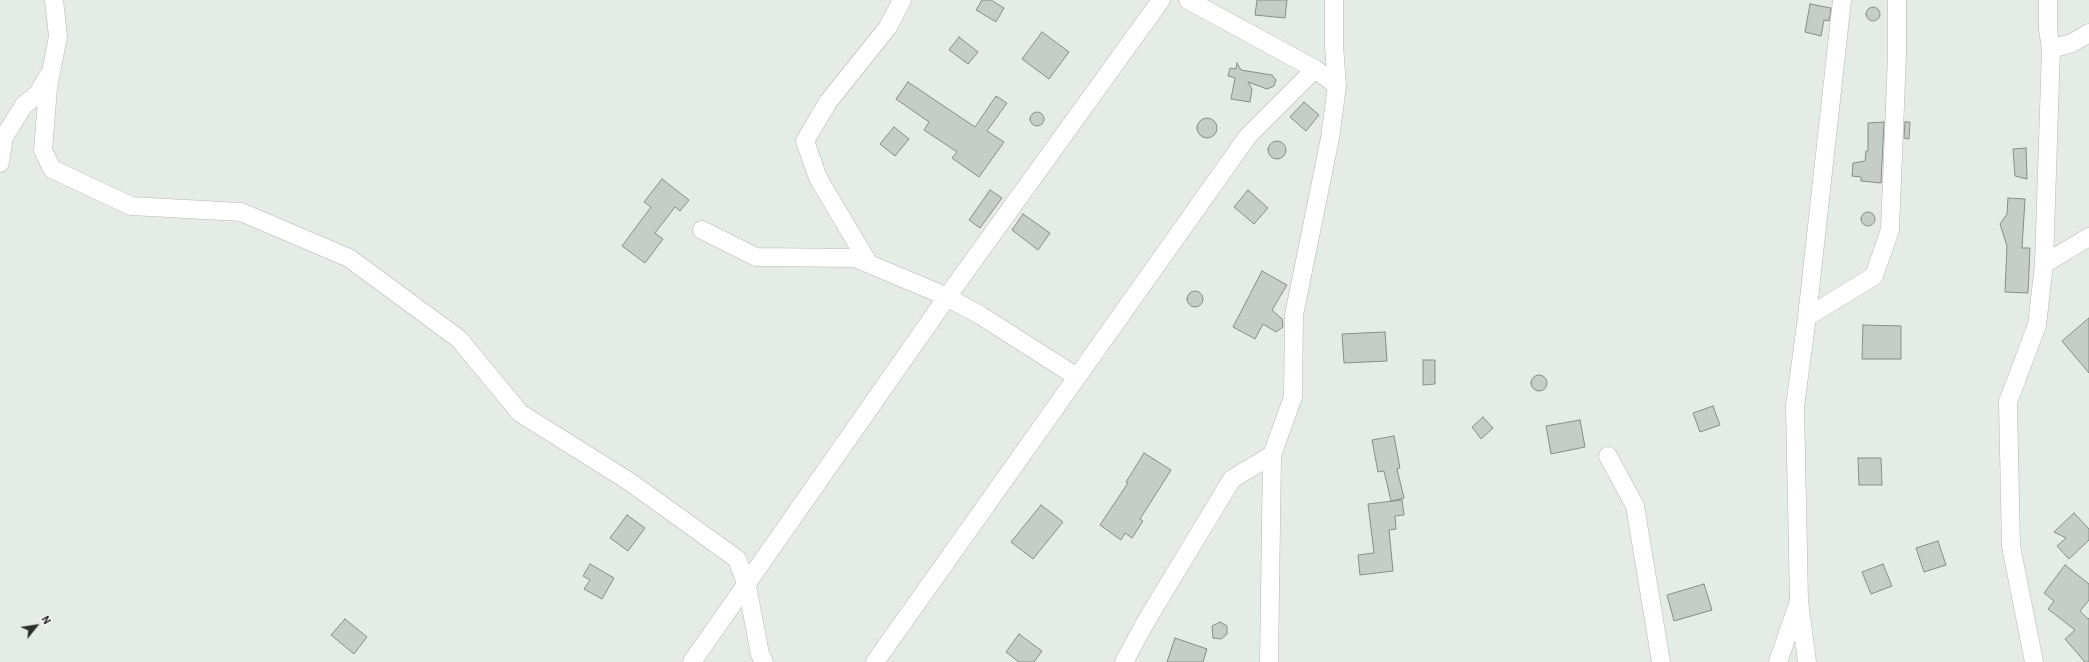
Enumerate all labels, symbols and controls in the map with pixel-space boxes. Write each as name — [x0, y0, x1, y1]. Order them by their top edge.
north arrow — [16, 606, 56, 646]
text: N — [39, 613, 54, 626]

